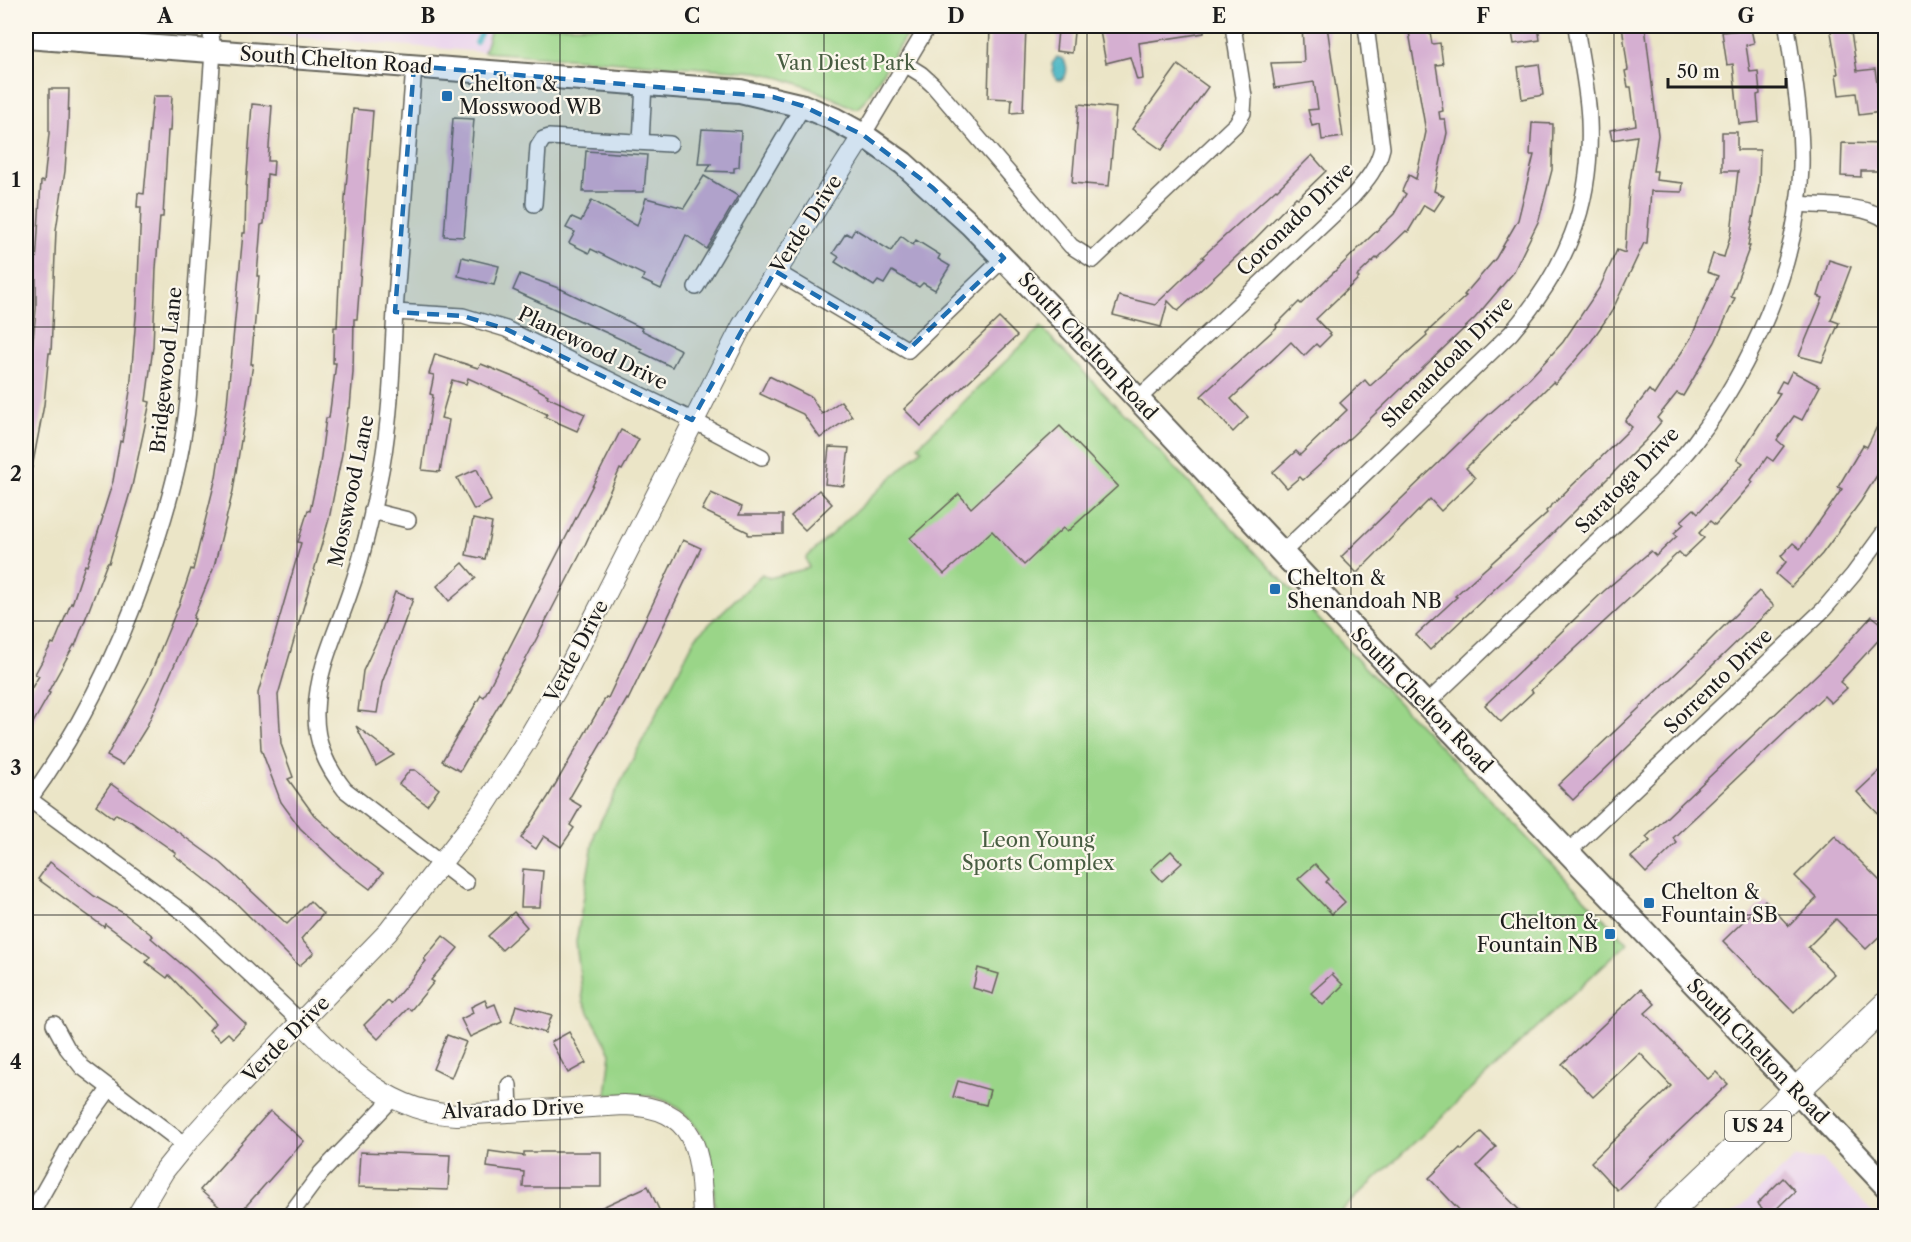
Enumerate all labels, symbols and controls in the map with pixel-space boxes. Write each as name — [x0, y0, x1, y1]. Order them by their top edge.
text: A — [156, 4, 173, 28]
text: B — [421, 4, 436, 28]
text: C — [684, 4, 700, 28]
text: D — [947, 4, 965, 28]
text: E — [1212, 4, 1226, 28]
text: F — [1476, 4, 1490, 28]
text: G — [1738, 4, 1755, 28]
street label: South Chelton Road — [239, 41, 433, 79]
park label: Van Diest Park — [776, 51, 917, 75]
scale bar — [1668, 51, 1786, 89]
text: 50 m — [1677, 61, 1720, 83]
place label: Chelton & Mosswood WB — [459, 72, 601, 119]
marker: Chelton & Mosswood WB — [440, 89, 454, 103]
street label: Coronado Drive — [1232, 157, 1358, 281]
text: 1 — [12, 168, 21, 192]
street label: Verde Drive — [765, 170, 847, 279]
street label: South Chelton Road — [1013, 267, 1163, 425]
street label: Bridgewood Lane — [145, 286, 187, 454]
street label: Shenandoah Drive — [1376, 291, 1518, 433]
street label: Planewood Drive — [514, 301, 672, 395]
street label: Mosswood Lane — [323, 413, 379, 569]
street label: Saratoga Drive — [1570, 422, 1684, 538]
text: 2 — [10, 462, 22, 486]
place label: Chelton & Shenandoah NB — [1287, 566, 1442, 613]
marker: Chelton & Shenandoah NB — [1268, 582, 1282, 596]
street label: Verde Drive — [538, 596, 613, 707]
street label: South Chelton Road — [1346, 622, 1498, 778]
street label: Sorrento Drive — [1659, 623, 1777, 739]
text: 3 — [10, 756, 22, 780]
park label: Leon Young Sports Complex — [962, 828, 1115, 875]
place label: Chelton & Fountain SB — [1661, 880, 1778, 927]
marker: Chelton & Fountain SB — [1642, 896, 1656, 910]
place label: Chelton & Fountain NB — [1477, 910, 1598, 957]
marker: Chelton & Fountain NB — [1603, 927, 1617, 941]
street label: South Chelton Road — [1682, 973, 1834, 1129]
street label: Verde Drive — [237, 991, 334, 1088]
text: 4 — [10, 1050, 22, 1074]
street label: Alvarado Drive — [441, 1095, 584, 1124]
road number: US 24 — [1725, 1111, 1791, 1141]

